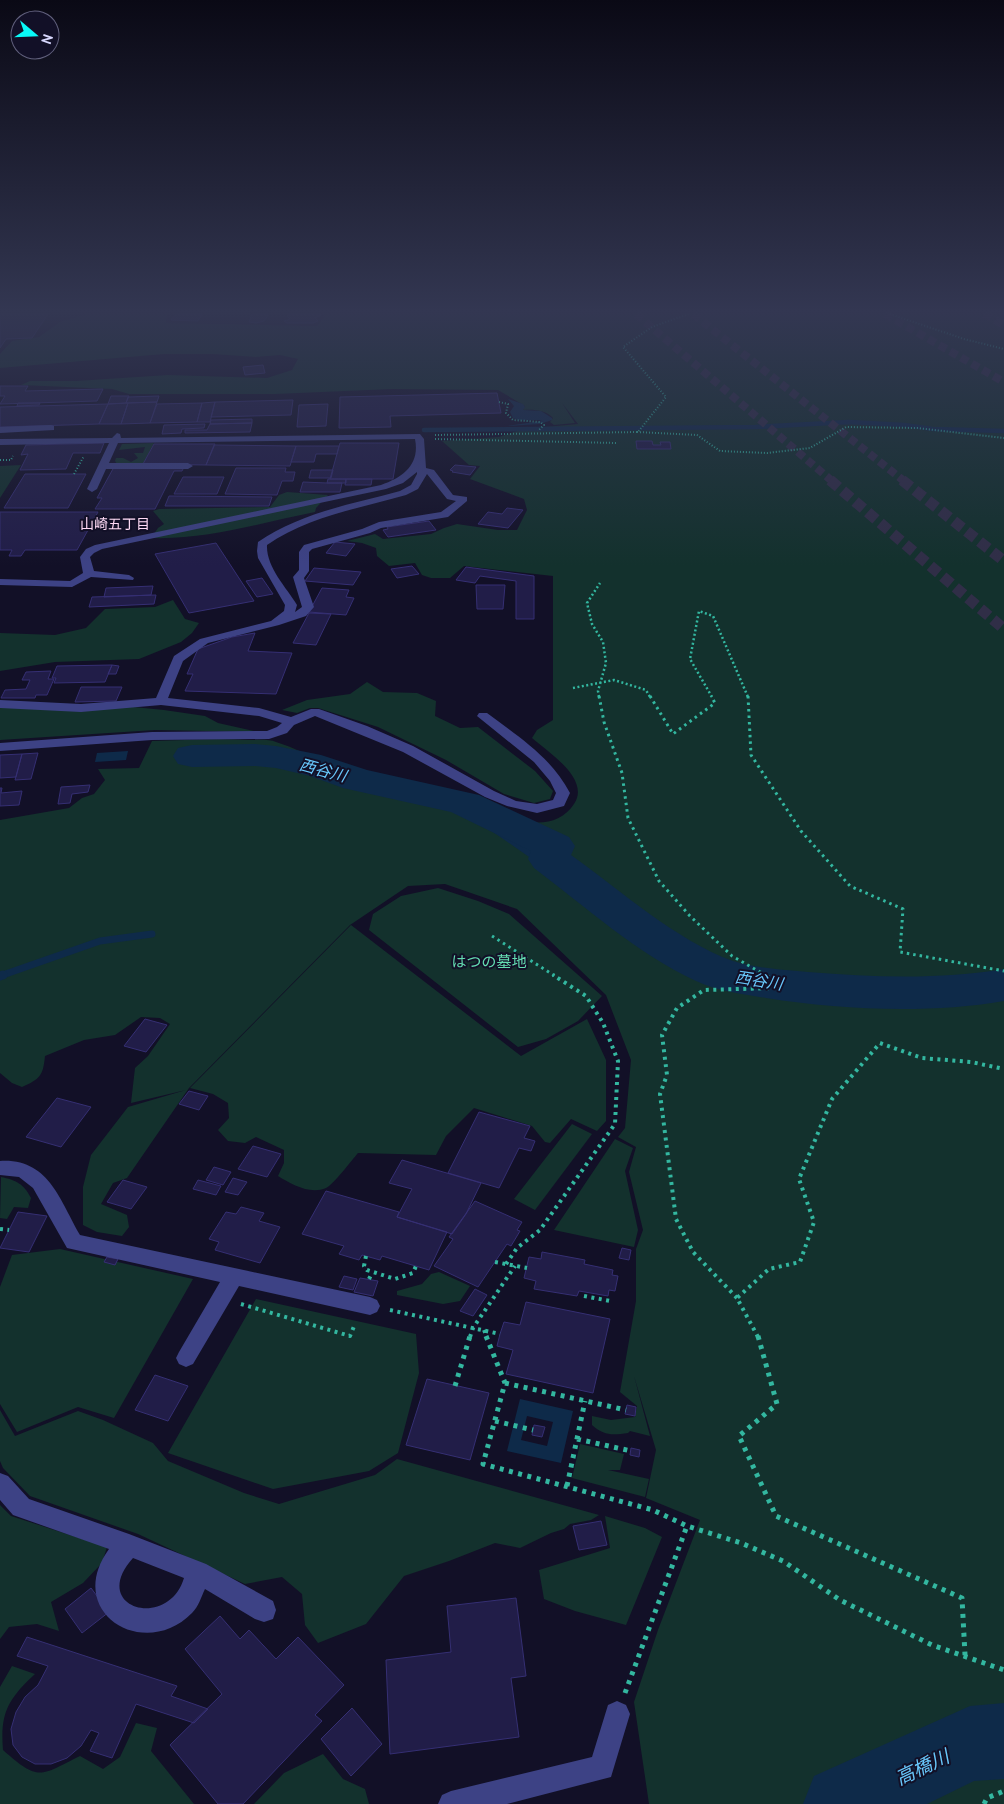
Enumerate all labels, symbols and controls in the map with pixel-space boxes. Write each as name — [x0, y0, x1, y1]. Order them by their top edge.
north arrow — [10, 10, 60, 60]
text: N — [37, 32, 57, 47]
district label: 山崎五丁目 — [80, 515, 150, 533]
water label: 西谷川 — [297, 754, 351, 786]
park label: はつの墓地 — [451, 952, 527, 971]
water label: 西谷川 — [734, 966, 786, 994]
water label: 高橋川 — [891, 1743, 955, 1790]

